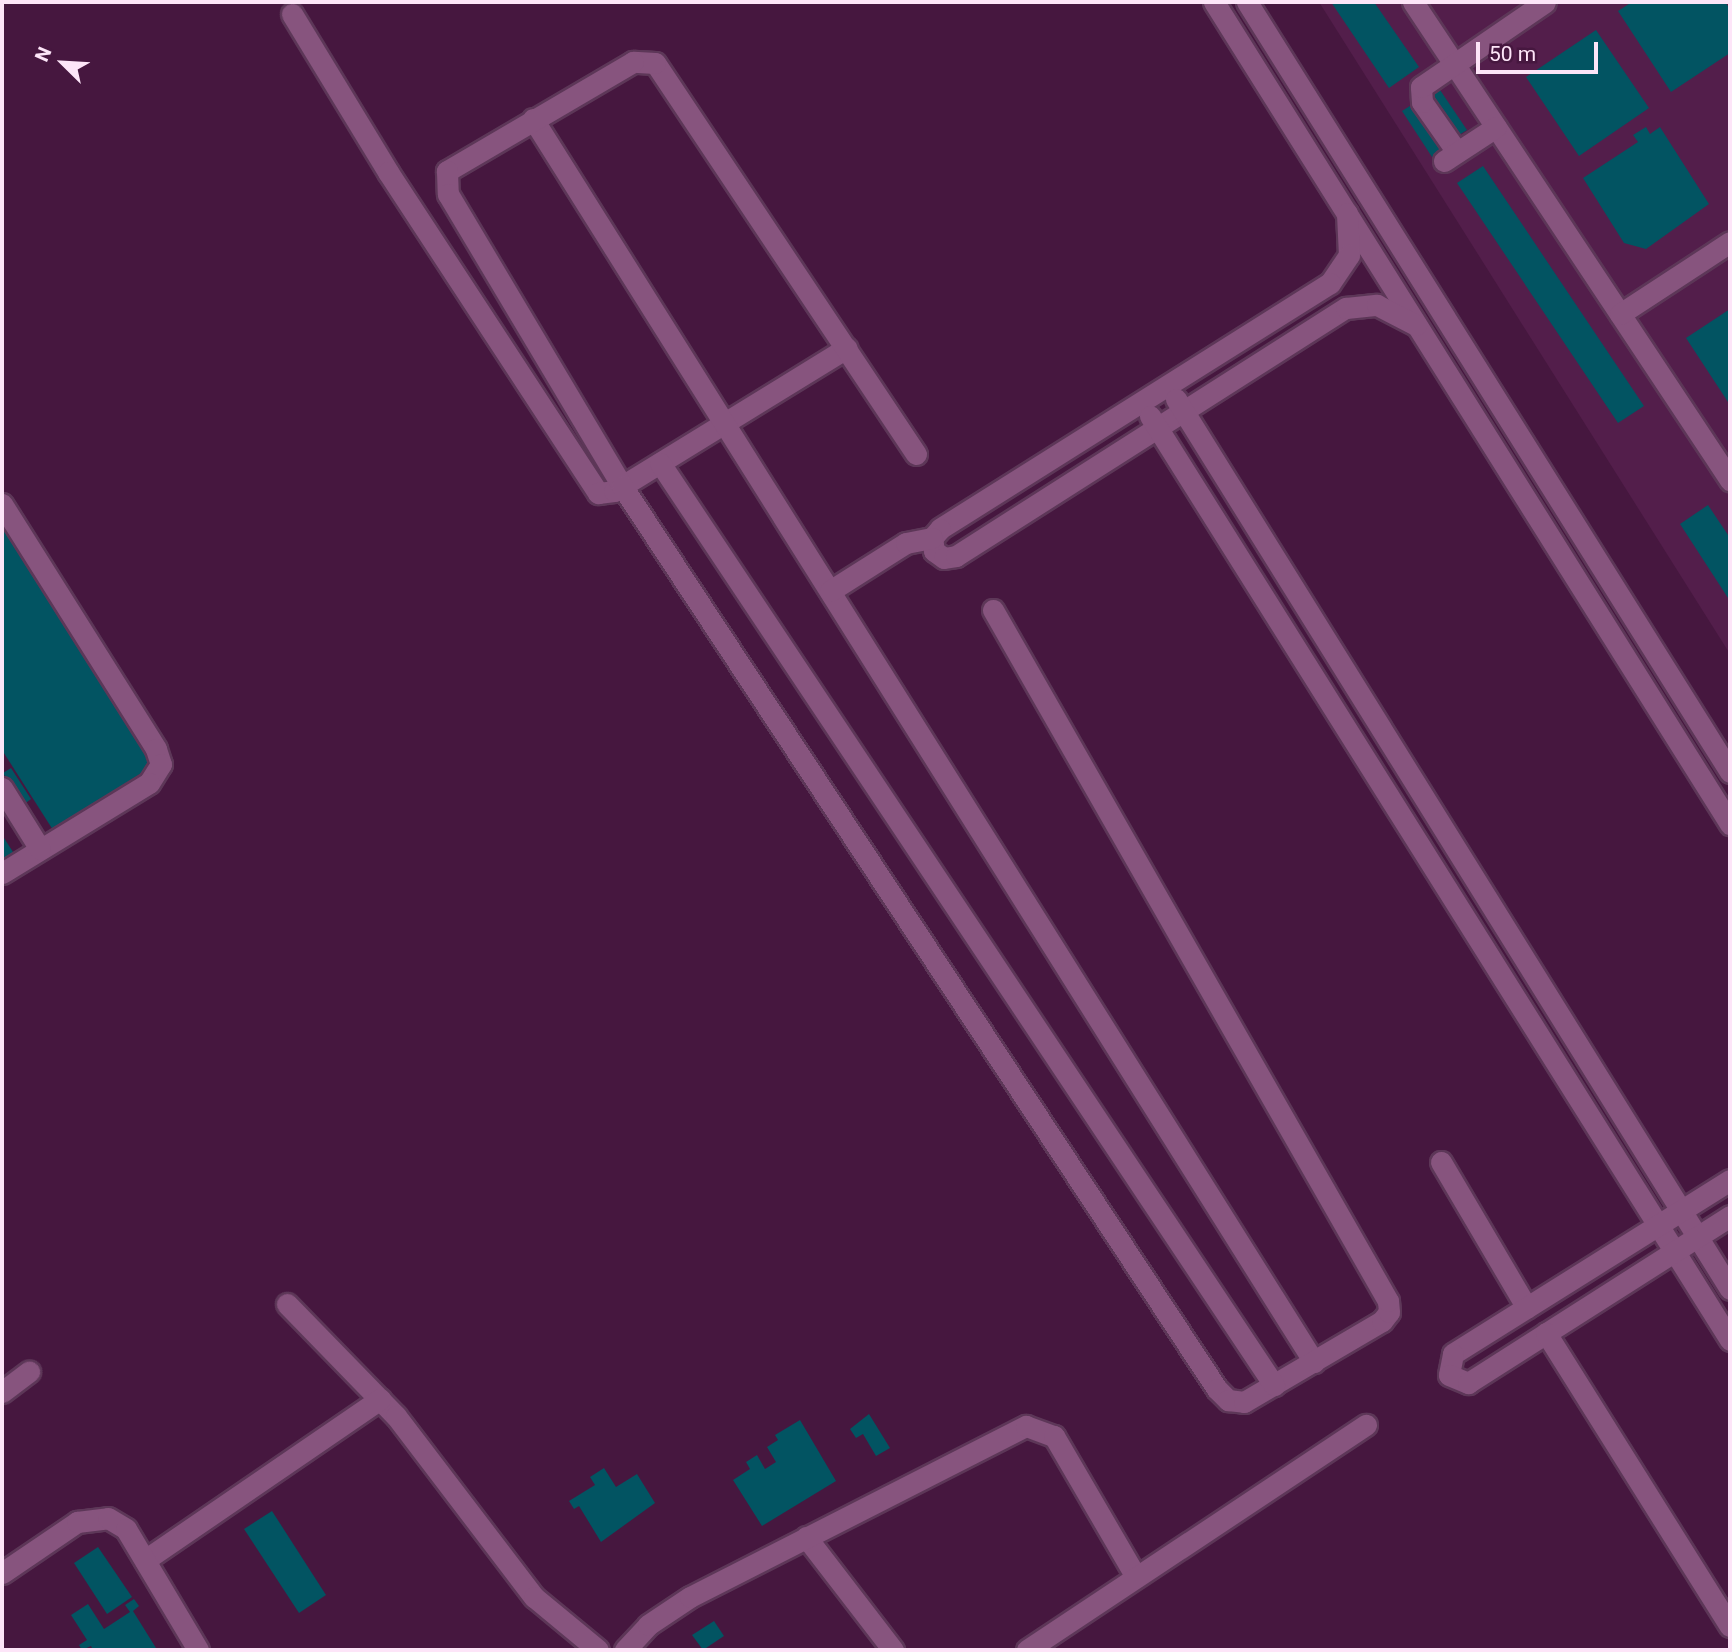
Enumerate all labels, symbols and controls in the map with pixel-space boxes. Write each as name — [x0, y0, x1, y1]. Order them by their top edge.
north arrow — [28, 28, 98, 98]
scale bar — [1480, 28, 1602, 72]
text: 50 m — [1489, 42, 1536, 66]
text: N — [30, 43, 57, 65]

